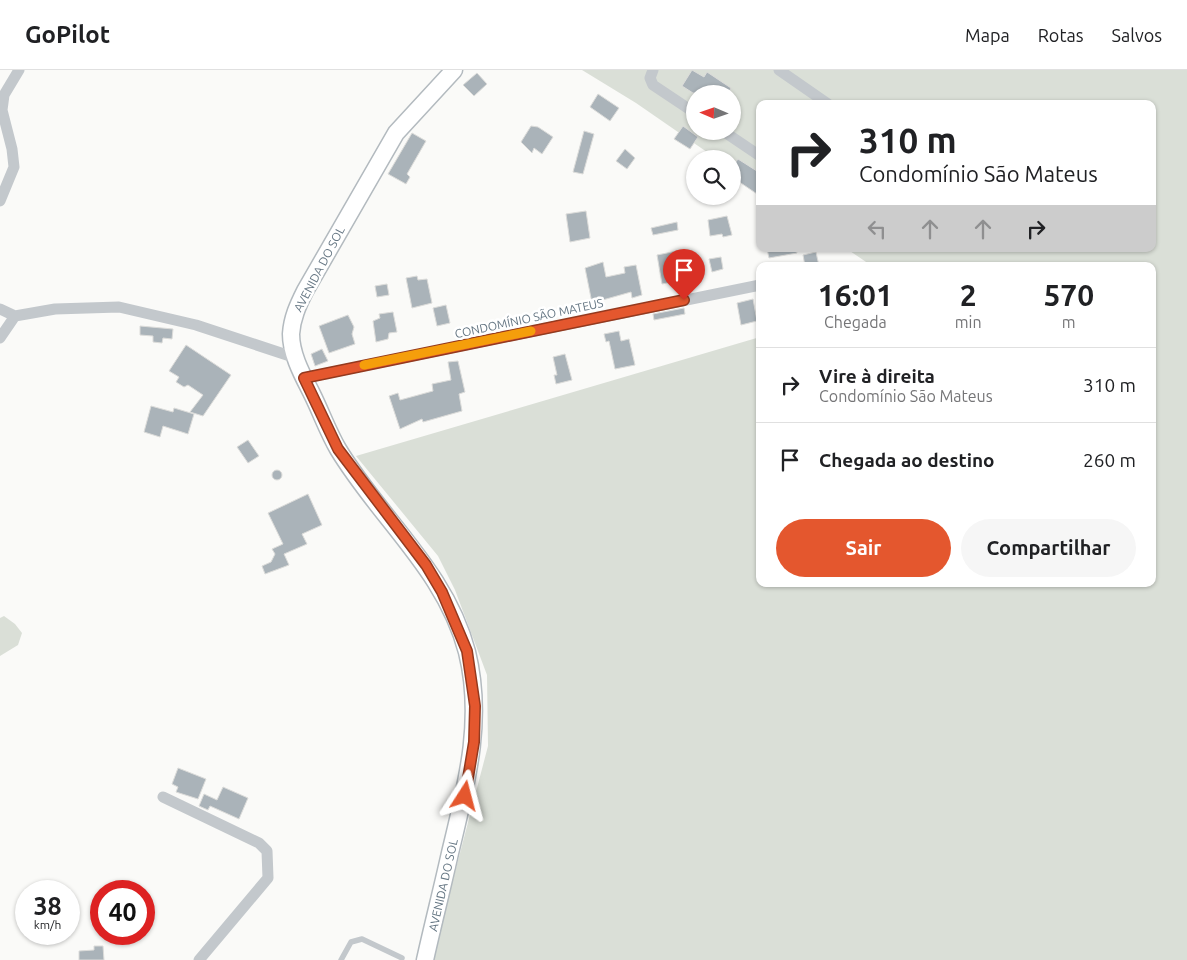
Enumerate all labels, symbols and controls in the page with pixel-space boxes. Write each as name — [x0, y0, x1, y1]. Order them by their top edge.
text: GoPilot — [25, 21, 110, 48]
text: Mapa — [965, 25, 1010, 45]
text: Rotas — [1038, 25, 1084, 45]
text: Salvos — [1112, 25, 1162, 45]
north arrow — [686, 85, 741, 140]
map controls — [686, 85, 741, 205]
icon: right — [776, 120, 841, 185]
text: 310 m — [859, 120, 957, 160]
button: search — [686, 150, 741, 205]
text: Condomínio São Mateus — [859, 161, 1098, 186]
icon: left — [863, 215, 891, 243]
icon: ahead — [916, 215, 944, 243]
icon: ahead — [969, 215, 997, 243]
icon: right — [1022, 215, 1050, 243]
street label: AVENIDA DO SOL — [291, 224, 347, 314]
pin — [663, 249, 705, 300]
icon: arrive — [670, 256, 698, 284]
text: 16:01 — [818, 278, 893, 312]
text: 2 — [960, 278, 977, 312]
text: 570 — [1043, 278, 1094, 312]
street label: CONDOMÍNIO SÃO MATEUS — [454, 296, 604, 340]
text: Chegada — [824, 313, 887, 331]
text: min — [955, 313, 982, 331]
text: m — [1062, 313, 1076, 331]
text: Vire à direita — [819, 365, 935, 387]
icon: right — [776, 371, 804, 399]
text: 310 m — [1083, 374, 1136, 396]
text: Condomínio São Mateus — [819, 387, 993, 405]
icon: arrive — [776, 446, 804, 474]
text: Chegada ao destino — [819, 449, 995, 471]
text: 260 m — [1083, 449, 1136, 471]
button: Sair — [776, 519, 951, 577]
button: Compartilhar — [961, 519, 1136, 577]
position arrow — [438, 769, 490, 821]
street label: AVENIDA DO SOL — [426, 838, 460, 932]
speed limit sign: 40 — [90, 880, 155, 945]
text: 38 — [33, 892, 62, 920]
text: km/h — [34, 918, 61, 931]

